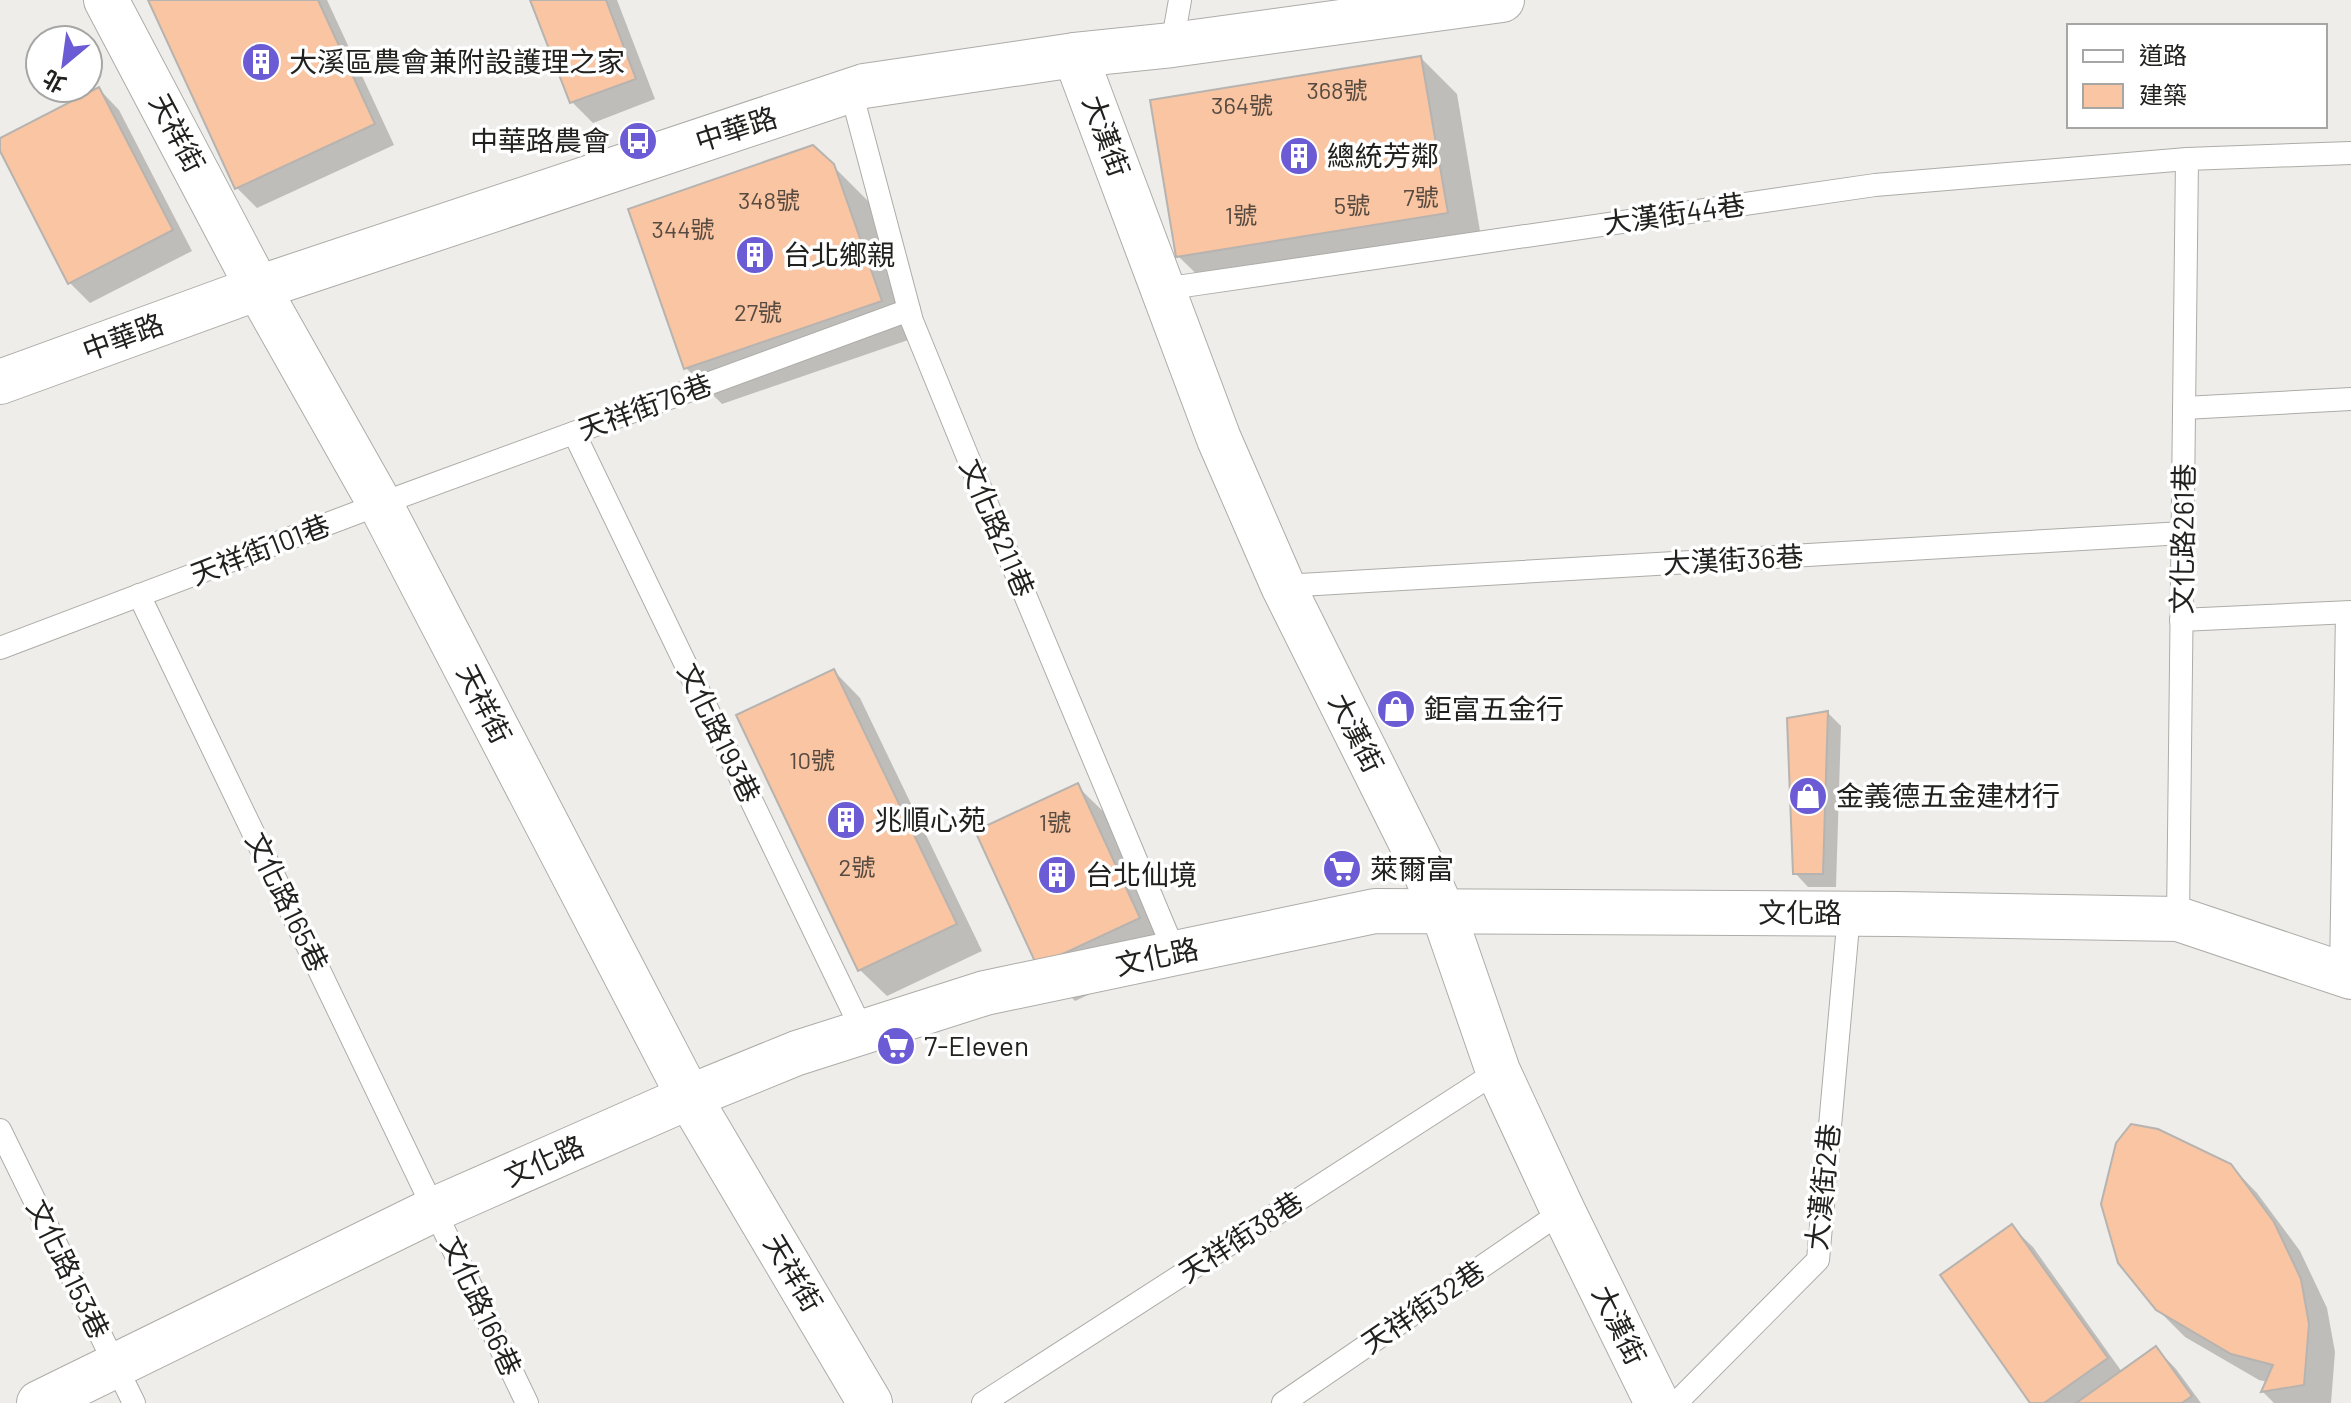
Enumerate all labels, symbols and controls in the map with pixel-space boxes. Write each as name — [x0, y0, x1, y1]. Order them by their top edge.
north arrow — [24, 24, 104, 104]
legend — [2067, 24, 2327, 128]
text: 道路 — [2139, 40, 2187, 69]
building icon: 大溪區農會兼附設護理之家 — [240, 41, 282, 83]
place label: 大溪區農會兼附設護理之家 — [289, 44, 625, 78]
text: 北 — [38, 66, 70, 99]
house number: 368號 — [1306, 75, 1368, 104]
text: 建築 — [2139, 80, 2187, 109]
street label: 天祥街 — [143, 87, 213, 178]
street label: 大漢街 — [1077, 90, 1137, 181]
house number: 364號 — [1211, 90, 1273, 119]
street label: 中華路 — [690, 99, 781, 157]
bus stop icon: 中華路農會 — [617, 120, 659, 162]
place label: 中華路農會 — [470, 123, 610, 157]
building icon: 總統芳鄰 — [1278, 135, 1320, 177]
place label: 總統芳鄰 — [1327, 138, 1439, 172]
house number: 7號 — [1403, 182, 1439, 211]
house number: 348號 — [738, 185, 800, 214]
street label: 大漢街44巷 — [1601, 186, 1747, 240]
house number: 5號 — [1334, 190, 1370, 219]
house number: 1號 — [1225, 200, 1257, 229]
house number: 344號 — [652, 214, 714, 243]
building icon: 台北鄉親 — [734, 234, 776, 276]
place label: 台北鄉親 — [783, 237, 895, 271]
house number: 27號 — [734, 297, 782, 326]
street label: 中華路 — [77, 306, 168, 366]
street label: 天祥街76巷 — [573, 366, 716, 446]
street label: 文化路211巷 — [954, 454, 1042, 602]
street label: 文化路261巷 — [2164, 463, 2200, 615]
street label: 天祥街101巷 — [185, 507, 334, 591]
street label: 大漢街36巷 — [1662, 538, 1804, 580]
street label: 文化路193巷 — [672, 657, 768, 808]
street label: 天祥街 — [451, 658, 519, 749]
street label: 大漢街 — [1323, 687, 1391, 778]
shop icon: 鉅富五金行 — [1375, 688, 1417, 730]
place label: 鉅富五金行 — [1424, 691, 1564, 725]
house number: 10號 — [789, 745, 835, 774]
shop icon: 金義德五金建材行 — [1787, 775, 1829, 817]
place label: 金義德五金建材行 — [1836, 778, 2060, 812]
building icon: 兆順心苑 — [825, 799, 867, 841]
place label: 兆順心苑 — [874, 802, 986, 836]
house number: 1號 — [1039, 807, 1071, 836]
street label: 文化路165巷 — [240, 826, 336, 977]
supermarket icon: 萊爾富 — [1321, 848, 1363, 890]
place label: 萊爾富 — [1370, 851, 1454, 885]
house number: 2號 — [839, 852, 875, 881]
building icon: 台北仙境 — [1036, 854, 1078, 896]
place label: 台北仙境 — [1085, 857, 1197, 891]
street label: 文化路 — [1758, 895, 1842, 929]
street label: 文化路 — [1112, 931, 1201, 981]
supermarket icon: 7-Eleven — [875, 1025, 917, 1067]
place label: 7-Eleven — [924, 1028, 1029, 1062]
street label: 大漢街2巷 — [1798, 1122, 1846, 1252]
street label: 文化路 — [498, 1127, 589, 1193]
street label: 天祥街38巷 — [1172, 1184, 1309, 1289]
street label: 文化路153巷 — [21, 1193, 117, 1344]
street label: 天祥街 — [758, 1228, 830, 1317]
street label: 文化路166巷 — [435, 1230, 529, 1381]
street label: 天祥街32巷 — [1354, 1253, 1491, 1360]
street label: 大漢街 — [1586, 1279, 1654, 1370]

